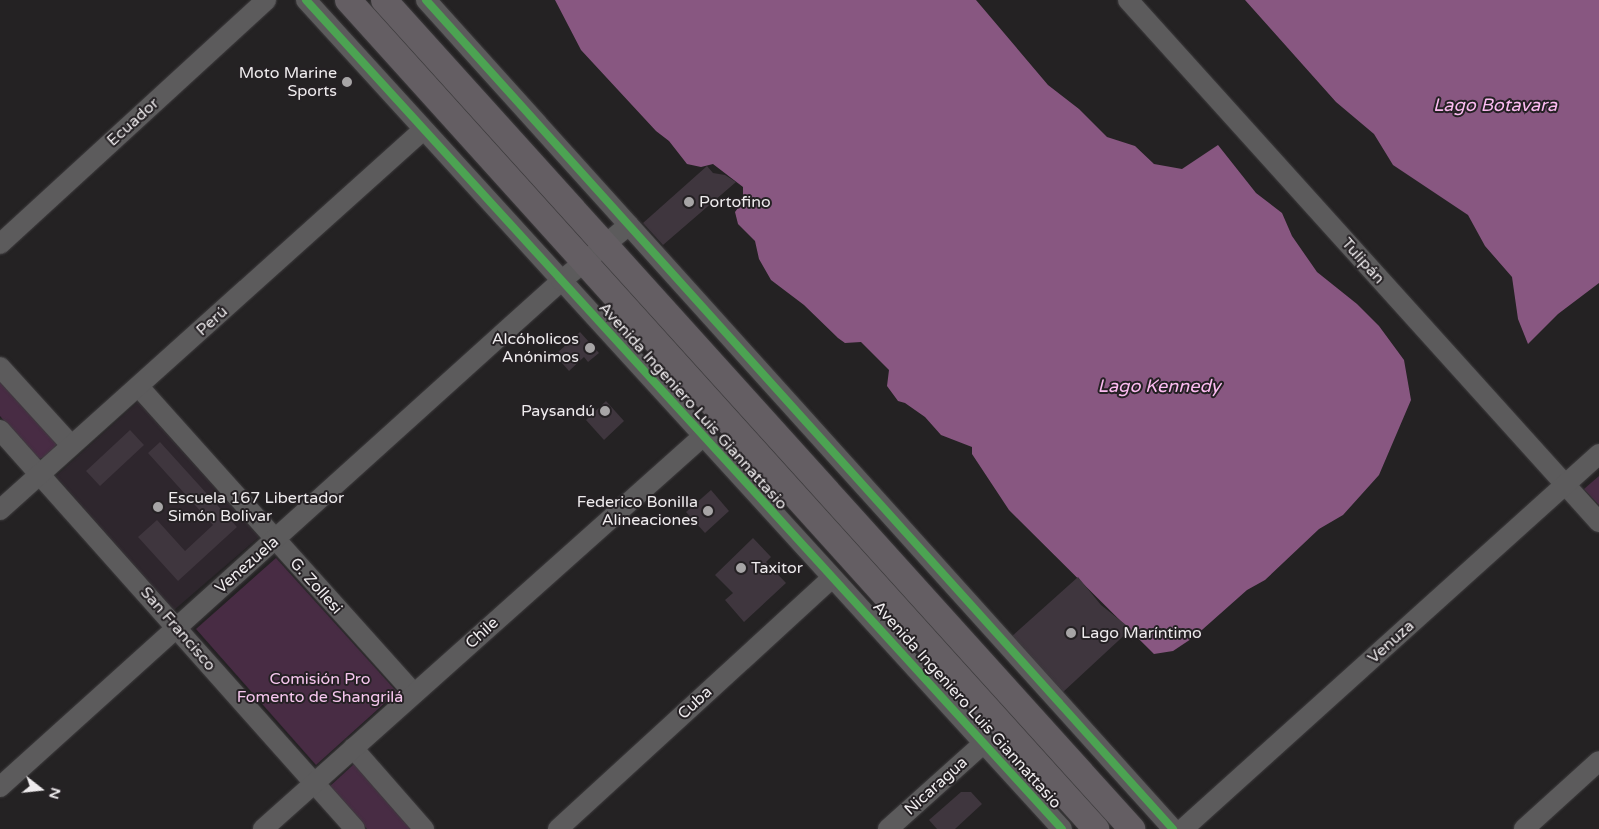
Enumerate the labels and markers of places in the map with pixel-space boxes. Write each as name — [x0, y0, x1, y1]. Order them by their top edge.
place label: Moto Marine Sports — [239, 63, 337, 101]
marker: Moto Marine Sports — [341, 76, 353, 88]
place label: Portofino — [699, 192, 771, 212]
marker: Portofino — [683, 196, 695, 208]
place label: Alcóholicos Anónimos — [492, 329, 579, 367]
marker: Alcóholicos Anónimos — [583, 341, 597, 355]
place label: Paysandú — [521, 401, 595, 421]
marker: Paysandú — [599, 405, 611, 417]
place label: Escuela 167 Libertador Simón Bolivar — [168, 488, 344, 526]
place label: Federico Bonilla Alineaciones — [577, 492, 698, 530]
marker: Escuela 167 Libertador Simón Bolivar — [152, 501, 164, 513]
marker: Federico Bonilla Alineaciones — [702, 505, 714, 517]
place label: Taxitor — [751, 558, 803, 578]
marker: Taxitor — [735, 562, 747, 574]
place label: Lago Maríntimo — [1081, 623, 1202, 643]
marker: Lago Maríntimo — [1065, 627, 1077, 639]

